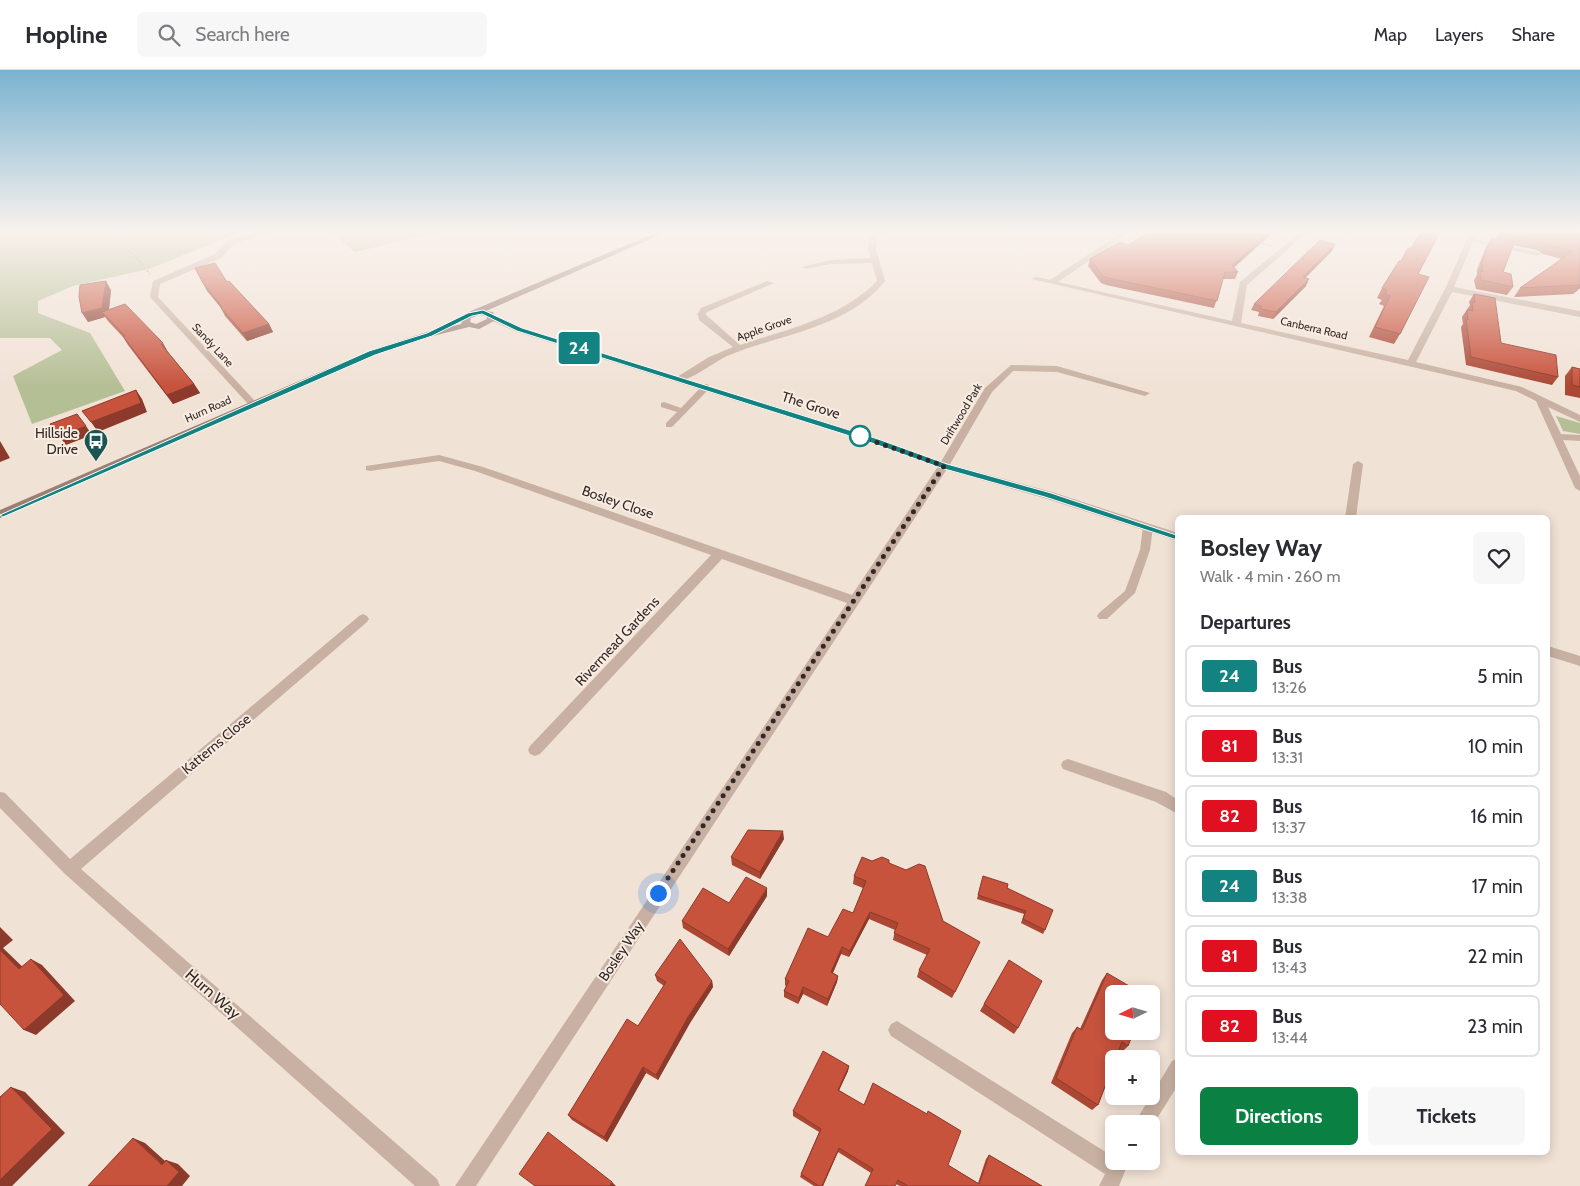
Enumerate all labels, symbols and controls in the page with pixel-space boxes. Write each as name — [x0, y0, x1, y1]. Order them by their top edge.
search box — [137, 12, 487, 57]
text: Hopline — [25, 20, 107, 49]
icon: search — [155, 21, 183, 49]
text: Search here — [195, 23, 290, 46]
text: Map — [1374, 24, 1407, 46]
text: Layers — [1435, 24, 1484, 46]
text: Share — [1512, 24, 1555, 46]
street label: Apple Grove — [735, 312, 794, 344]
street label: Canberra Road — [1279, 313, 1349, 343]
street label: Sandy Lane — [189, 320, 237, 370]
line badge: 24 — [556, 332, 602, 364]
text: 24 — [569, 337, 589, 359]
street label: Driftwood Park — [937, 381, 985, 447]
street label: The Grove — [780, 387, 842, 423]
street label: Hurn Road — [183, 393, 233, 425]
place label: Hillside Drive — [35, 424, 78, 458]
unlabelled marker — [849, 425, 871, 447]
bus stop icon: Hillside Drive — [83, 428, 109, 462]
street label: Bosley Close — [580, 481, 656, 523]
button: heart — [1473, 532, 1525, 584]
text: Bosley Way — [1200, 533, 1322, 562]
text: Walk · 4 min · 260 m — [1200, 567, 1341, 586]
street label: Rivermead Gardens — [571, 592, 663, 689]
text: Departures — [1200, 611, 1291, 634]
text: Bus — [1272, 655, 1302, 678]
text: 24 — [1219, 665, 1240, 687]
text: 5 min — [1477, 665, 1523, 688]
text: 13:26 — [1272, 678, 1307, 697]
street label: Katterns Close — [178, 710, 254, 778]
text: Bus — [1272, 725, 1302, 748]
text: 81 — [1221, 735, 1238, 757]
text: 10 min — [1468, 735, 1523, 758]
text: 13:31 — [1272, 748, 1303, 767]
text: Bus — [1272, 795, 1302, 818]
text: 82 — [1219, 805, 1240, 827]
text: 16 min — [1470, 805, 1523, 828]
text: 13:37 — [1272, 818, 1306, 837]
text: Bus — [1272, 865, 1302, 888]
text: 24 — [1219, 875, 1240, 897]
text: 17 min — [1472, 875, 1523, 898]
your location — [646, 881, 671, 906]
text: 13:38 — [1272, 888, 1308, 907]
street label: Bosley Way — [594, 918, 648, 984]
text: Bus — [1272, 935, 1302, 958]
text: 81 — [1221, 945, 1238, 967]
text: 22 min — [1468, 945, 1523, 968]
text: 13:43 — [1272, 958, 1307, 977]
street label: Hurn Way — [181, 965, 245, 1023]
north arrow — [1105, 985, 1160, 1040]
map controls — [1105, 985, 1160, 1170]
text: Bus — [1272, 1005, 1302, 1028]
text: 82 — [1219, 1015, 1240, 1037]
text: 23 min — [1467, 1015, 1523, 1038]
text: 13:44 — [1272, 1028, 1308, 1047]
button: + — [1105, 1050, 1160, 1105]
button: Directions — [1200, 1087, 1358, 1145]
button: Tickets — [1368, 1087, 1525, 1145]
button: − — [1105, 1115, 1160, 1170]

